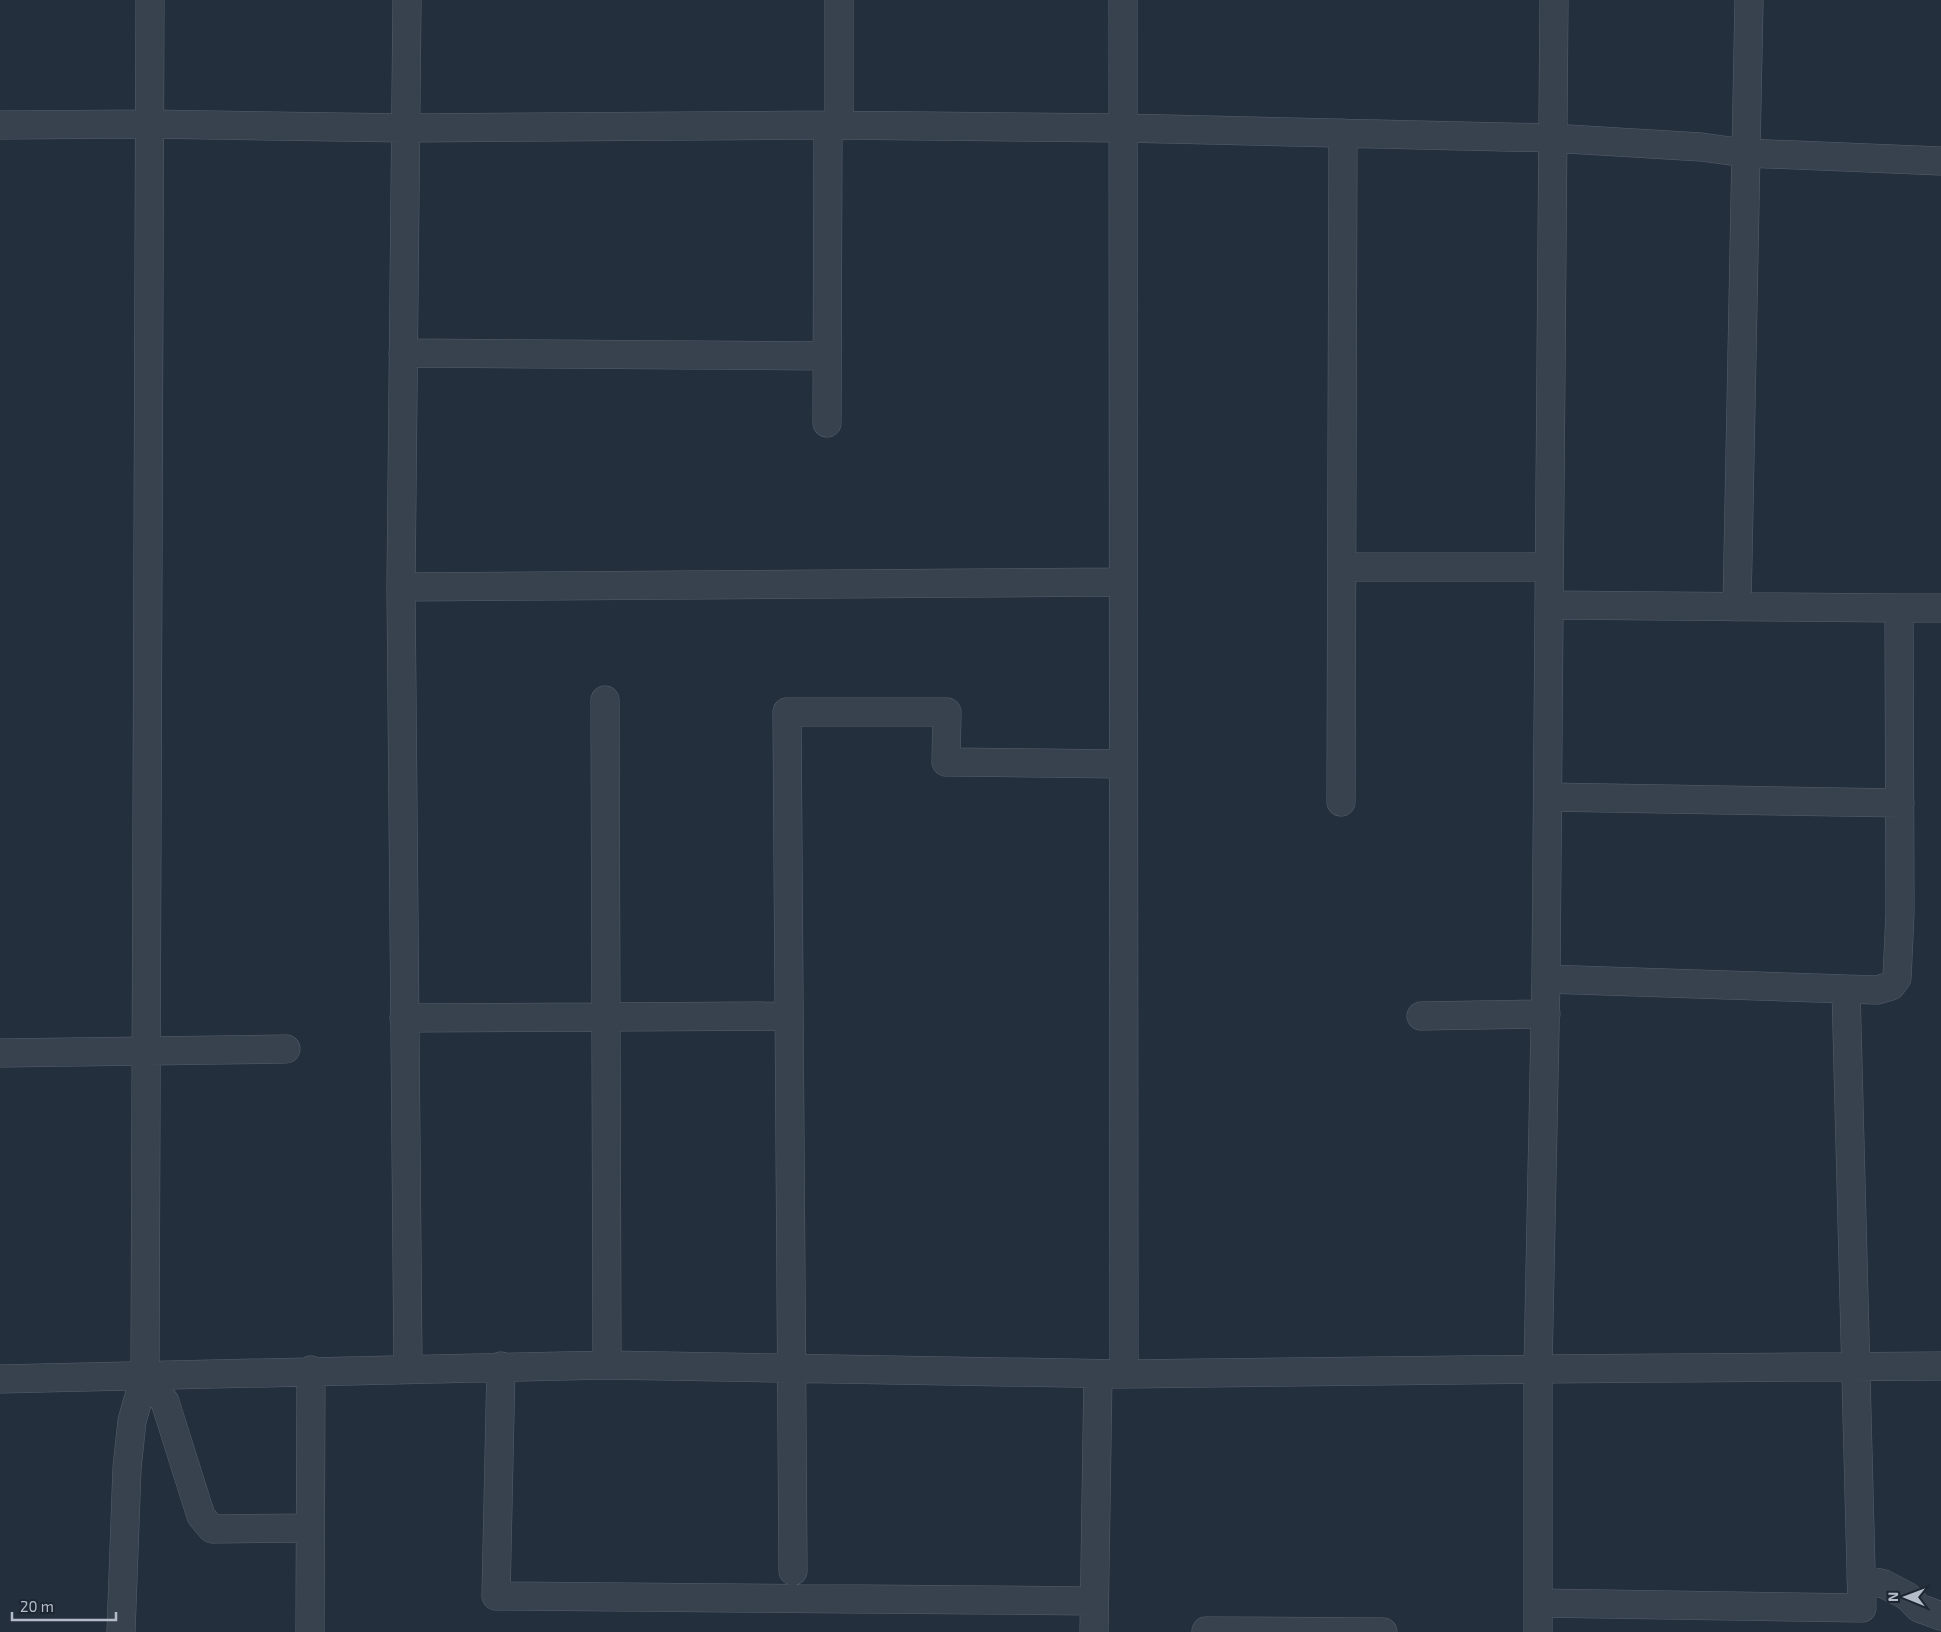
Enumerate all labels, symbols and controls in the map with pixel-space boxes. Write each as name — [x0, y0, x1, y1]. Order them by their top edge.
north arrow — [1881, 1572, 1931, 1622]
scale bar — [12, 1590, 116, 1622]
text: N — [1884, 1592, 1901, 1602]
text: 20 m — [20, 1597, 54, 1615]

